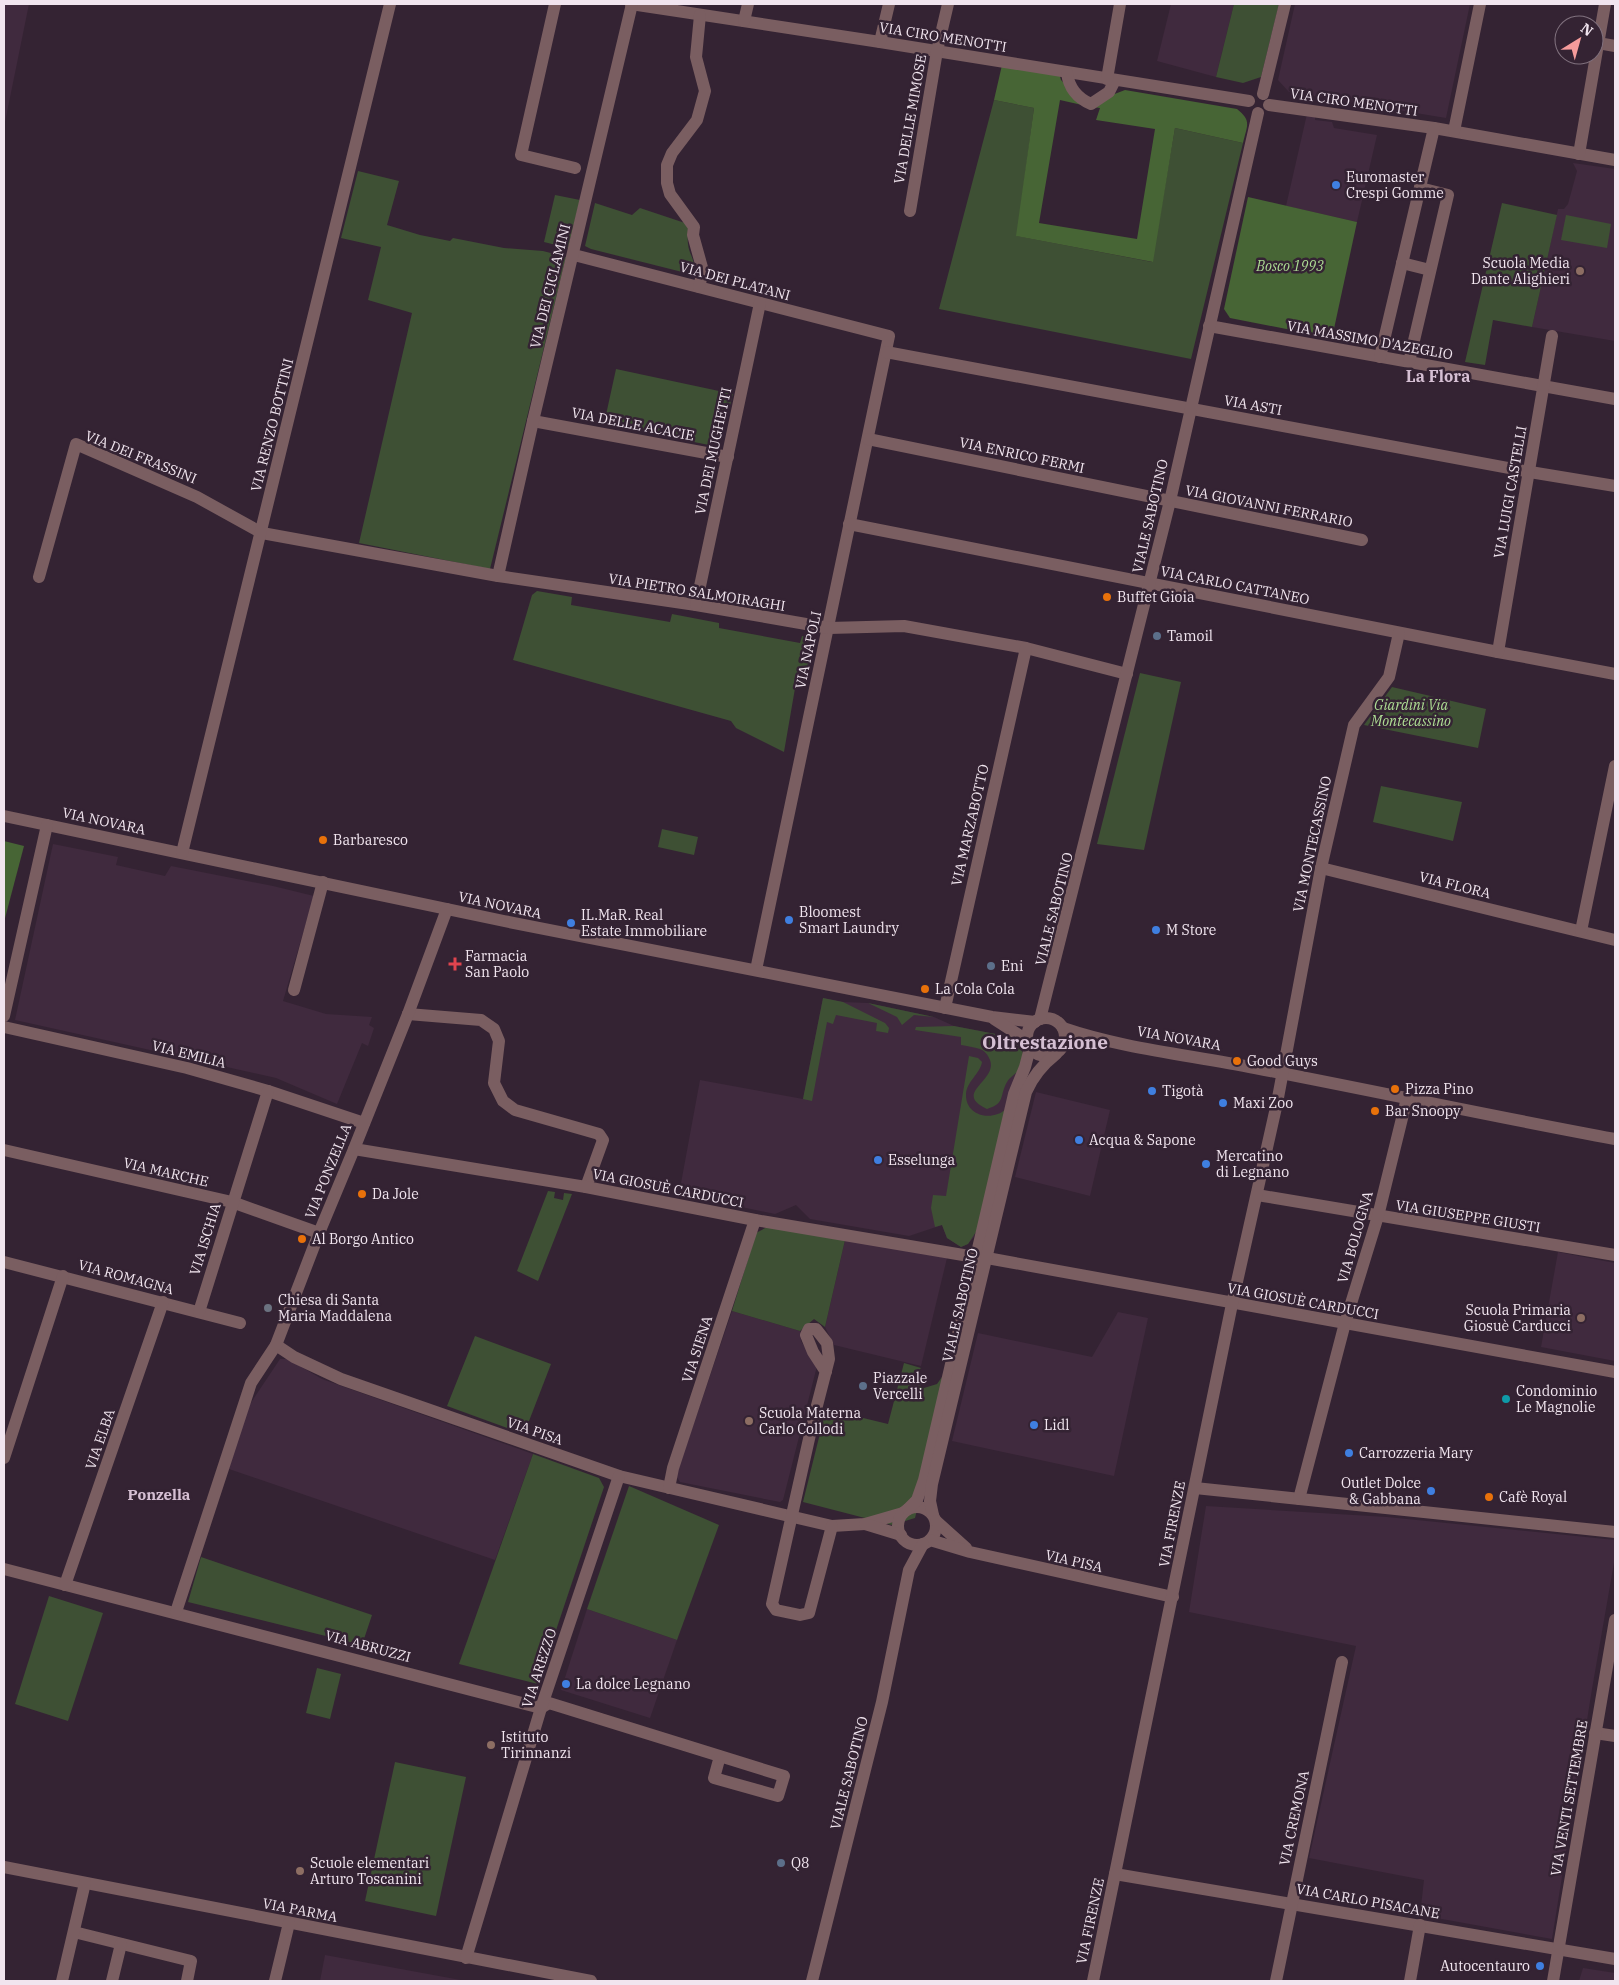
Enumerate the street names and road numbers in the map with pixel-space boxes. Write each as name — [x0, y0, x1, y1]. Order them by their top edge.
street label: VIA CIRO MENOTTI — [878, 18, 1008, 56]
street label: VIA DELLE MIMOSE — [890, 53, 930, 185]
street label: VIA CIRO MENOTTI — [1289, 84, 1419, 120]
street label: VIA DEI CICLAMINI — [526, 222, 574, 350]
street label: VIA DEI PLATANI — [678, 258, 792, 304]
street label: VIA MASSIMO D'AZEGLIO — [1286, 317, 1454, 363]
street label: VIA RENZO BOTTINI — [247, 356, 297, 493]
street label: VIA DEI MUGHETTI — [691, 385, 735, 516]
street label: VIA ASTI — [1223, 391, 1284, 419]
street label: VIA DELLE ACACIE — [570, 403, 696, 445]
street label: VIA LUIGI CASTELLI — [1489, 424, 1531, 560]
street label: VIA DEI FRASSINI — [83, 426, 200, 488]
street label: VIA ENRICO FERMI — [958, 433, 1086, 477]
street label: VIALE SABOTINO — [1128, 457, 1172, 575]
street label: VIA GIOVANNI FERRARIO — [1184, 481, 1354, 531]
street label: VIA CARLO CATTANEO — [1159, 562, 1311, 608]
street label: VIA PIETRO SALMOIRAGHI — [607, 569, 787, 615]
street label: VIA NAPOLI — [791, 609, 825, 691]
street label: VIA MARZABOTTO — [947, 762, 993, 888]
street label: VIA MONTECASSINO — [1289, 774, 1335, 914]
street label: VIA NOVARA — [61, 803, 148, 839]
street label: VIALE SABOTINO — [1031, 850, 1077, 968]
street label: VIA FLORA — [1417, 867, 1493, 903]
street label: VIA NOVARA — [457, 887, 544, 923]
street label: VIA NOVARA — [1136, 1022, 1223, 1054]
street label: VIA EMILIA — [150, 1036, 228, 1072]
street label: VIA PONZELLA — [301, 1120, 355, 1221]
street label: VIA MARCHE — [122, 1153, 211, 1191]
street label: VIA GIOSUÈ CARDUCCI — [591, 1164, 745, 1212]
street label: VIA BOLOGNA — [1333, 1188, 1377, 1285]
street label: VIA GIUSEPPE GIUSTI — [1394, 1196, 1542, 1236]
street label: VIA ISCHIA — [185, 1200, 225, 1277]
street label: VIALE SABOTINO — [938, 1246, 982, 1364]
street label: VIA ROMAGNA — [76, 1256, 176, 1299]
street label: VIA GIOSUÈ CARDUCCI — [1226, 1278, 1381, 1323]
street label: VIA SIENA — [678, 1313, 716, 1385]
street label: VIA ELBA — [81, 1406, 119, 1472]
street label: VIA PISA — [505, 1413, 566, 1449]
street label: VIA FIRENZE — [1155, 1479, 1189, 1569]
street label: VIA PISA — [1044, 1546, 1105, 1576]
street label: VIA ABRUZZI — [323, 1626, 413, 1666]
street label: VIA AREZZO — [518, 1626, 560, 1710]
street label: VIALE SABOTINO — [826, 1714, 872, 1832]
street label: VIA VENTI SETTEMBRE — [1546, 1719, 1592, 1877]
street label: VIA CREMONA — [1275, 1768, 1313, 1867]
street label: VIA FIRENZE — [1072, 1876, 1108, 1966]
street label: VIA CARLO PISACANE — [1295, 1879, 1441, 1923]
street label: VIA PARMA — [261, 1894, 339, 1926]

